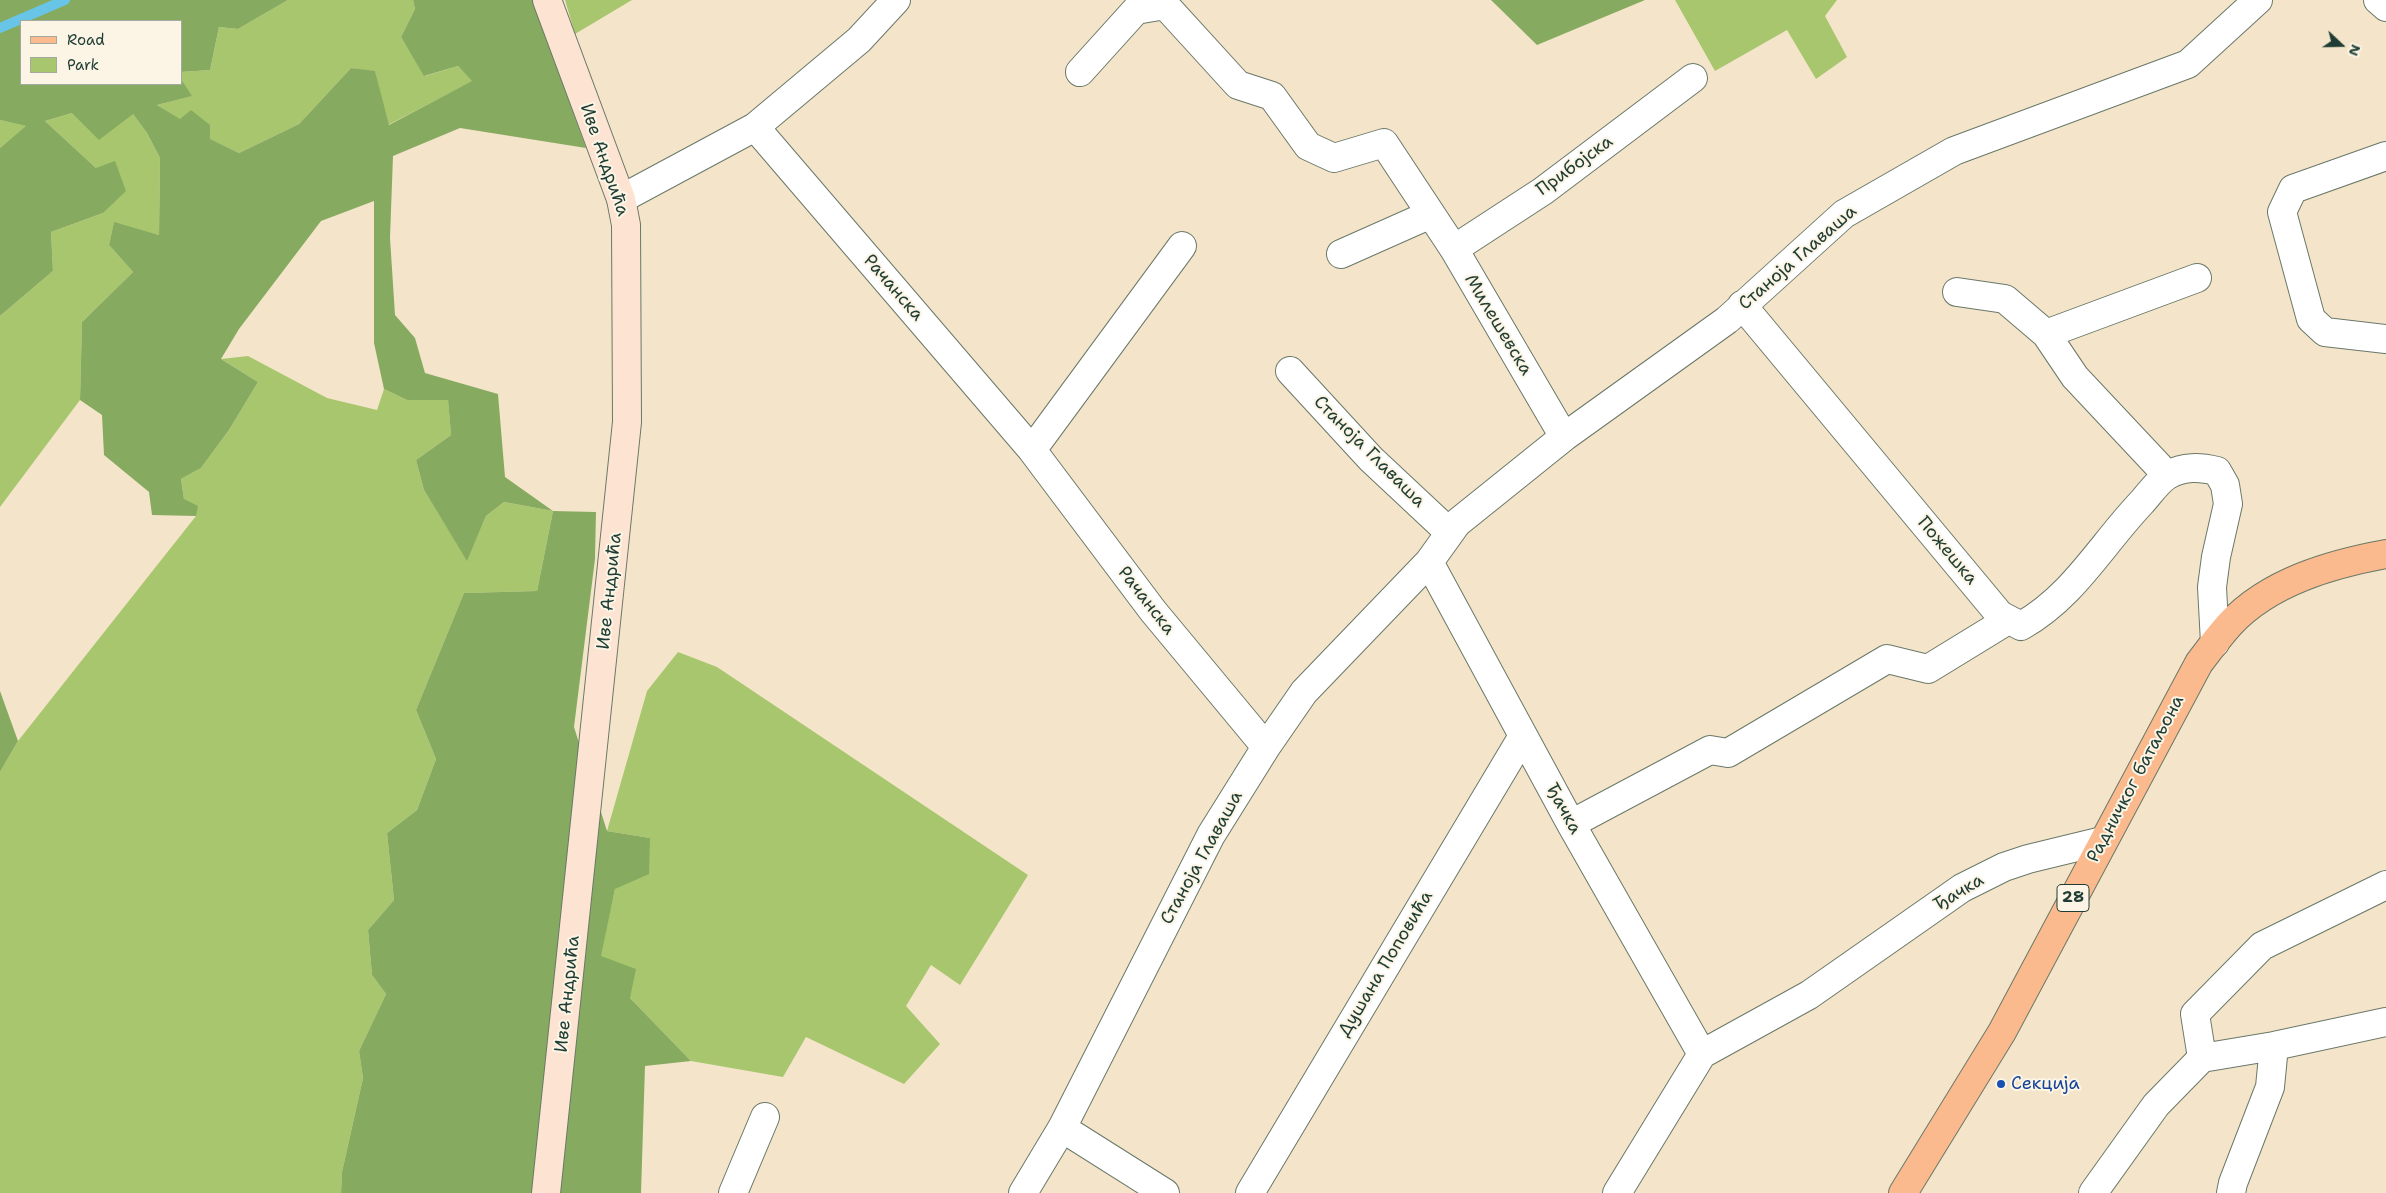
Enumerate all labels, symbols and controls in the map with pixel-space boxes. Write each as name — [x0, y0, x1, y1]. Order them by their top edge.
legend — [20, 20, 182, 85]
north arrow — [2316, 20, 2366, 70]
text: Road — [67, 30, 105, 50]
text: N — [2345, 42, 2365, 59]
text: Park — [67, 55, 99, 75]
street label: Иве Андрића — [575, 101, 633, 219]
street label: Прибојска — [1533, 131, 1617, 201]
street label: Станоја Главаша — [1735, 201, 1861, 315]
street label: Рачанска — [858, 250, 928, 326]
street label: Милешевска — [1459, 271, 1537, 379]
street label: Станоја Главаша — [1309, 392, 1429, 512]
street label: Пожешка — [1912, 512, 1982, 590]
street label: Иве Андрића — [593, 531, 627, 651]
street label: Рачанска — [1113, 562, 1179, 640]
street label: Радничког батаљона — [2083, 692, 2189, 866]
street label: Ђачка — [1540, 780, 1586, 838]
street label: Станоја Главаша — [1156, 787, 1248, 929]
street label: Ђачка — [1930, 870, 1988, 916]
road number: 28 — [2057, 884, 2089, 911]
street label: Душана Поповића — [1334, 887, 1438, 1041]
street label: Иве Андрића — [551, 934, 585, 1054]
place label: Секција — [2011, 1073, 2080, 1095]
marker: Секција — [1995, 1078, 2007, 1090]

